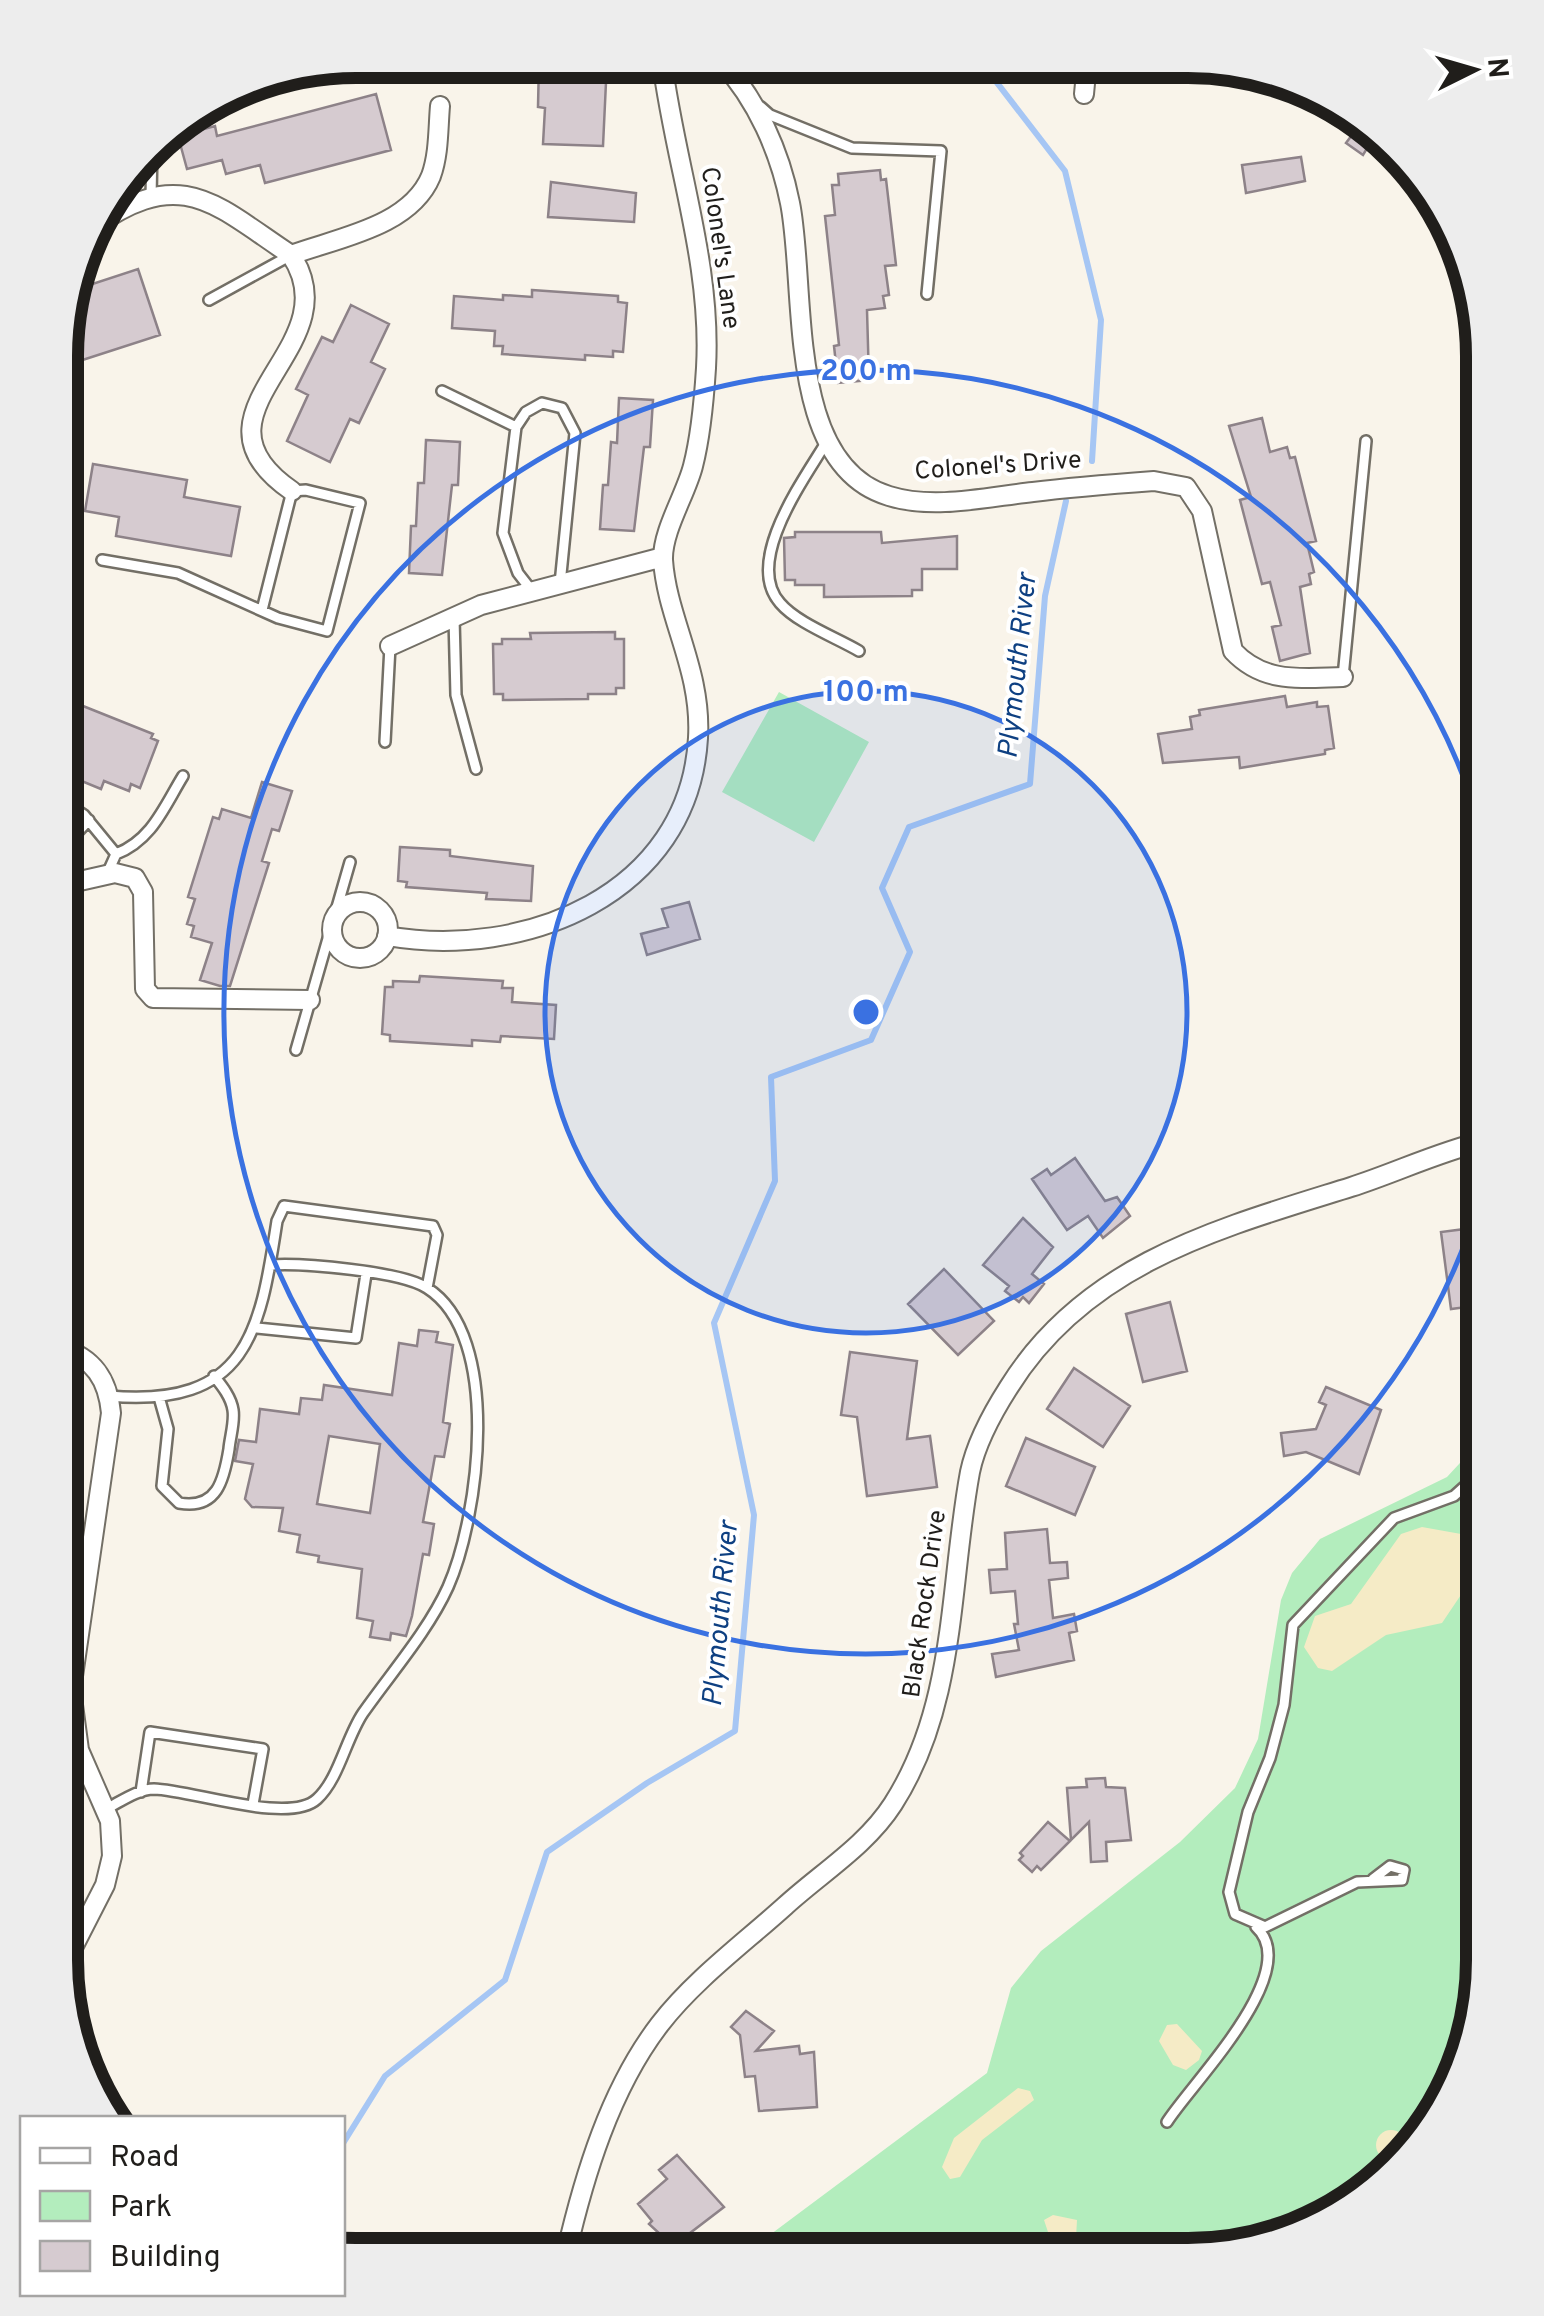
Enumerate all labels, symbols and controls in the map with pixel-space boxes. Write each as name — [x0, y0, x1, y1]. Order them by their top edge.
north arrow — [1424, 20, 1524, 120]
text: N — [1477, 56, 1515, 80]
street label: Colonel's Lane — [692, 165, 746, 331]
text: 200 m — [820, 354, 912, 391]
street label: Colonel's Drive — [913, 445, 1083, 489]
water label: Plymouth River — [991, 569, 1047, 760]
text: 100 m — [823, 675, 909, 712]
centre of rings — [848, 994, 884, 1030]
street label: Black Rock Drive — [897, 1508, 955, 1700]
water label: Plymouth River — [696, 1518, 748, 1708]
legend — [20, 2116, 345, 2296]
text: Road — [110, 2140, 179, 2177]
text: Park — [110, 2190, 172, 2227]
text: Building — [110, 2240, 221, 2277]

